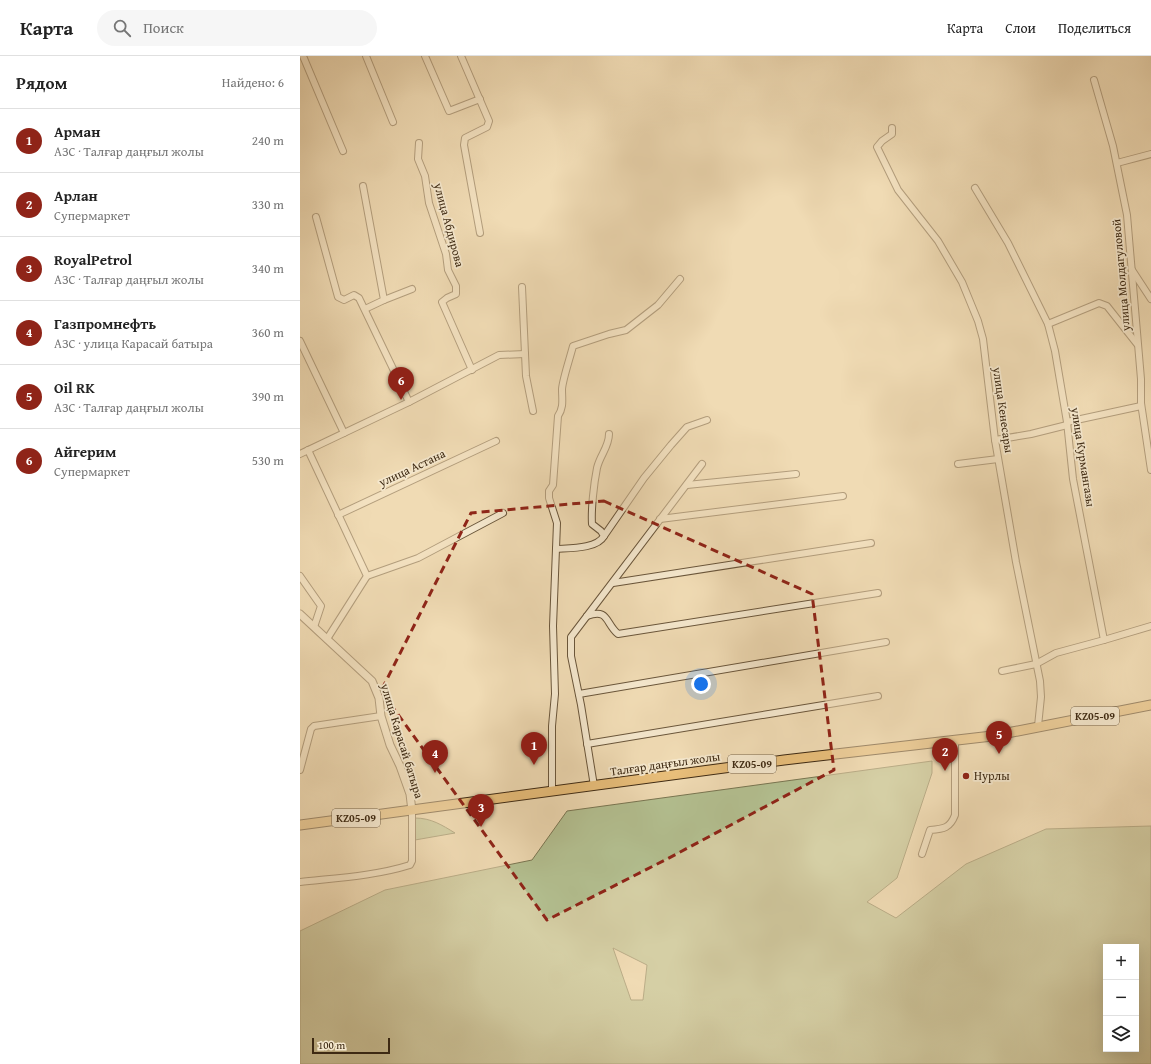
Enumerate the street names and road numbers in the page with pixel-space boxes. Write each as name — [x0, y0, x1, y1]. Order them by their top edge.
street label: улица Абдирова — [430, 180, 469, 269]
street label: улица Молдагуловой — [1107, 218, 1134, 333]
street label: улица Кенесары — [989, 365, 1018, 455]
street label: улица Курмангазы — [1067, 405, 1100, 509]
street label: улица Астана — [375, 445, 448, 491]
street label: улица Карасай батыра — [377, 680, 428, 801]
road number: KZ05-09 — [1071, 707, 1119, 725]
street label: Талғар даңғыл жолы — [609, 747, 722, 780]
road number: KZ05-09 — [728, 755, 776, 773]
road number: KZ05-09 — [332, 809, 380, 827]

